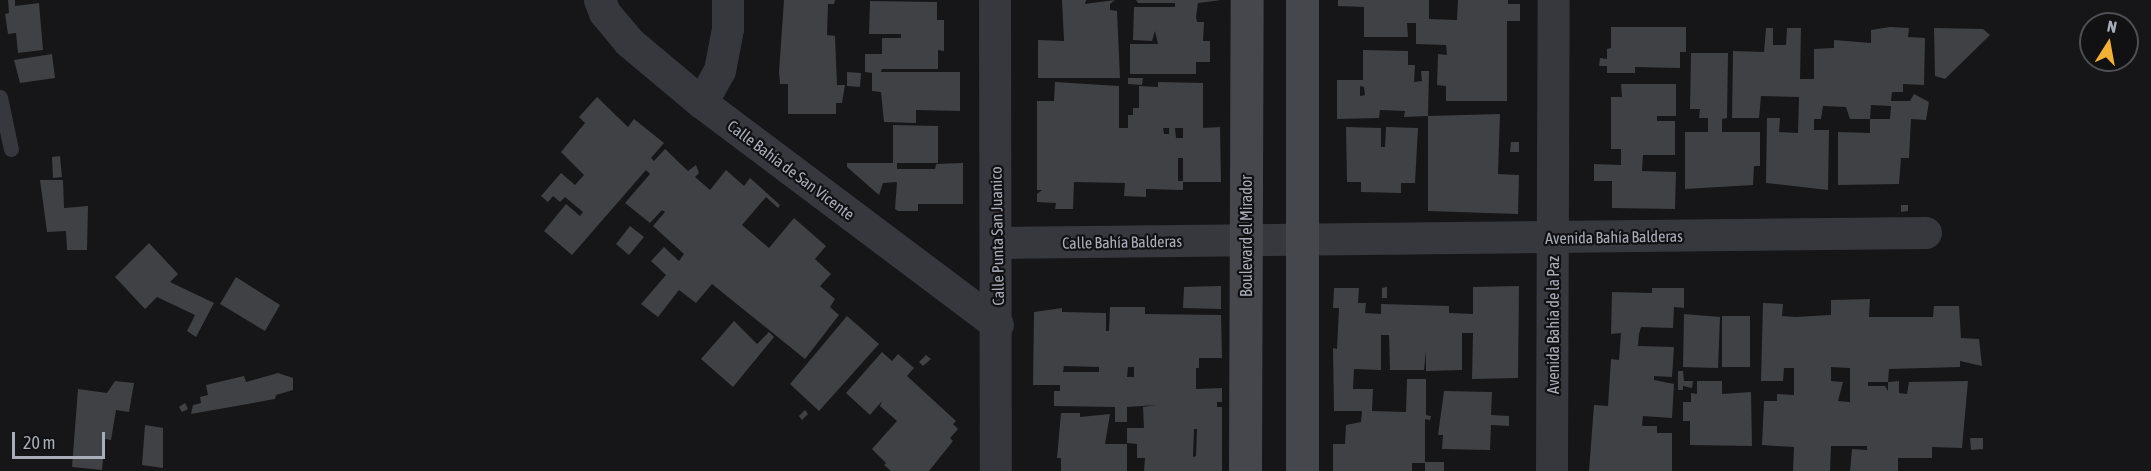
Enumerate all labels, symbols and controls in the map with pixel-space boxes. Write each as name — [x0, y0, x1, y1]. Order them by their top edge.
north arrow — [2079, 12, 2139, 72]
text: N — [2106, 17, 2118, 36]
street label: Calle Bahía de San Vicente — [724, 116, 858, 224]
street label: Calle Punta San Juanico — [986, 166, 1008, 306]
street label: Boulevard el Mirador — [1236, 175, 1256, 297]
street label: Avenida Bahía Balderas — [1545, 226, 1683, 248]
street label: Calle Bahía Balderas — [1062, 231, 1182, 253]
street label: Avenida Bahía de la Paz — [1543, 256, 1563, 394]
scale bar — [15, 420, 108, 458]
text: 20 m — [23, 432, 55, 453]

